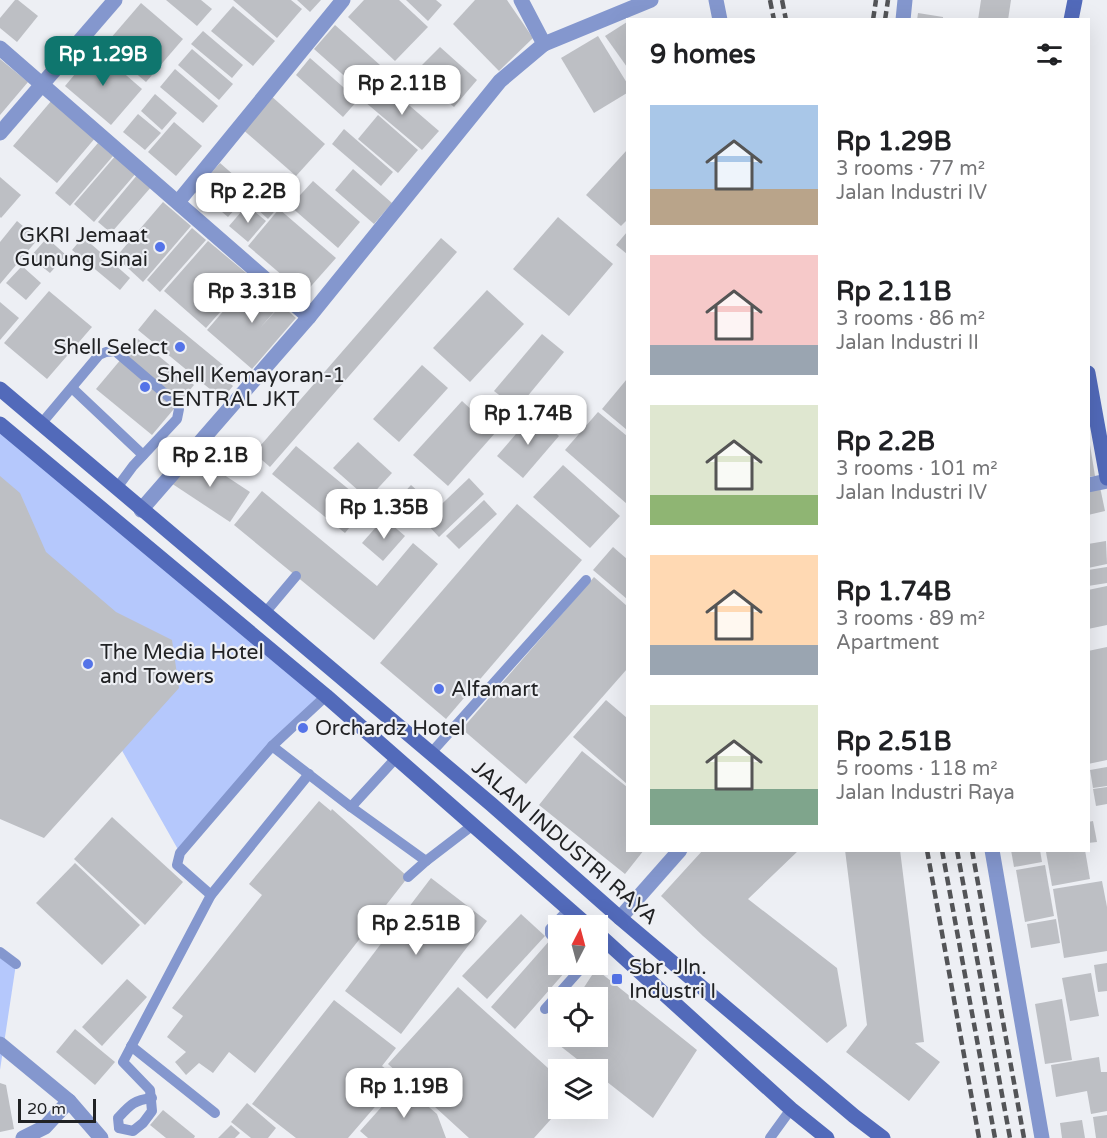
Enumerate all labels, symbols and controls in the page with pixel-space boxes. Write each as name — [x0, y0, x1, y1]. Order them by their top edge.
pin: Rp 1.29B — [41, 36, 165, 87]
icon: filters — [1033, 38, 1066, 71]
text: 9 homes — [650, 39, 756, 70]
text: Rp 1.29B — [59, 43, 147, 67]
pin: Rp 2.11B — [340, 65, 464, 116]
text: Rp 2.11B — [358, 72, 446, 96]
text: Rp 1.29B — [836, 126, 951, 157]
icon: home — [698, 129, 770, 201]
text: 3 rooms · 77 m² — [836, 157, 985, 181]
pin: Rp 2.2B — [193, 173, 303, 224]
text: Rp 2.2B — [210, 180, 286, 204]
text: Jalan Industri IV — [836, 181, 987, 205]
place label: GKRI Jemaat Gunung Sinai — [15, 223, 148, 272]
marker: GKRI Jemaat Gunung Sinai — [153, 240, 167, 254]
pin: Rp 3.31B — [190, 273, 314, 324]
text: Rp 2.11B — [836, 276, 951, 307]
icon: home — [698, 279, 770, 351]
text: Rp 3.31B — [208, 280, 296, 304]
text: 3 rooms · 86 m² — [836, 307, 985, 331]
text: Jalan Industri II — [836, 331, 979, 355]
place label: Shell Select — [53, 335, 168, 360]
marker: Shell Select — [173, 340, 187, 354]
place label: Shell Kemayoran-1 CENTRAL JKT — [157, 363, 346, 412]
marker: Shell Kemayoran-1 CENTRAL JKT — [138, 380, 152, 394]
pin: Rp 1.74B — [466, 395, 590, 446]
text: Rp 1.74B — [484, 402, 572, 426]
text: Rp 2.2B — [836, 426, 935, 457]
icon: home — [698, 429, 770, 501]
pin: Rp 2.1B — [155, 437, 265, 488]
text: Rp 2.1B — [172, 444, 248, 468]
text: 3 rooms · 101 m² — [836, 457, 998, 481]
text: Jalan Industri IV — [836, 481, 987, 505]
pin: Rp 1.35B — [322, 489, 446, 540]
text: Rp 1.35B — [340, 496, 428, 520]
text: Rp 1.74B — [836, 576, 951, 607]
icon: home — [698, 579, 770, 651]
text: 3 rooms · 89 m² — [836, 607, 985, 631]
text: Apartment — [836, 631, 939, 655]
place label: The Media Hotel and Towers — [100, 640, 264, 689]
marker: The Media Hotel and Towers — [81, 657, 95, 671]
place label: Alfamart — [451, 677, 538, 702]
marker: Alfamart — [432, 682, 446, 696]
place label: Orchardz Hotel — [315, 716, 466, 741]
marker: Orchardz Hotel — [296, 721, 310, 735]
text: Rp 2.51B — [836, 726, 951, 757]
icon: home — [698, 729, 770, 801]
street label: JALAN INDUSTRI RAYA — [467, 755, 663, 930]
text: 5 rooms · 118 m² — [836, 757, 998, 781]
text: Jalan Industri Raya — [836, 781, 1015, 805]
pin: Rp 2.51B — [354, 905, 478, 956]
text: Rp 2.51B — [372, 912, 460, 936]
north arrow — [548, 915, 608, 975]
map controls — [548, 915, 608, 1119]
place label: Sbr. Jln. Industri I — [629, 955, 716, 1004]
marker: Sbr. Jln. Industri I — [610, 972, 624, 986]
button: locate — [548, 987, 608, 1047]
button: layers — [548, 1059, 608, 1119]
pin: Rp 1.19B — [342, 1068, 466, 1119]
text: Rp 1.19B — [360, 1075, 448, 1099]
scale bar — [18, 1096, 96, 1124]
text: 20 m — [27, 1099, 66, 1119]

